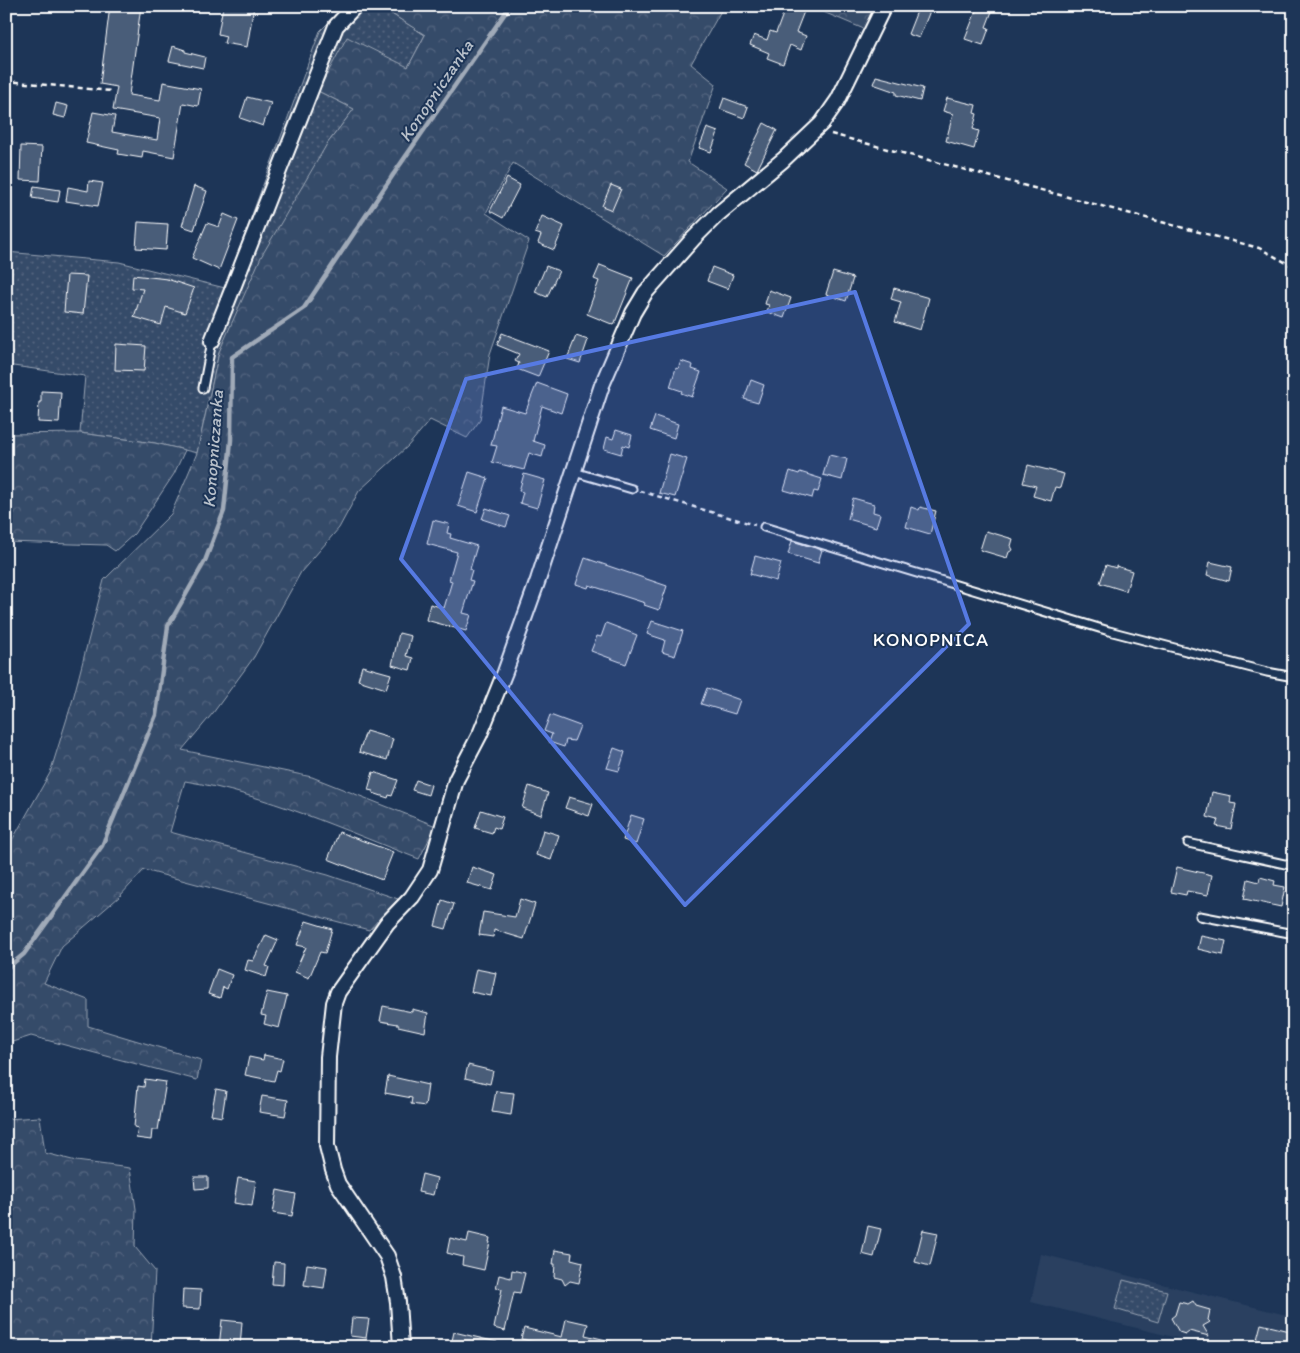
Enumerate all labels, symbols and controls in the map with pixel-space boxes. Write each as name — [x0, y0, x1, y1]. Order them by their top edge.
water label: Konopniczanka — [394, 35, 479, 146]
water label: Konopniczanka — [198, 388, 228, 509]
district label: KONOPNICA — [873, 628, 989, 651]

